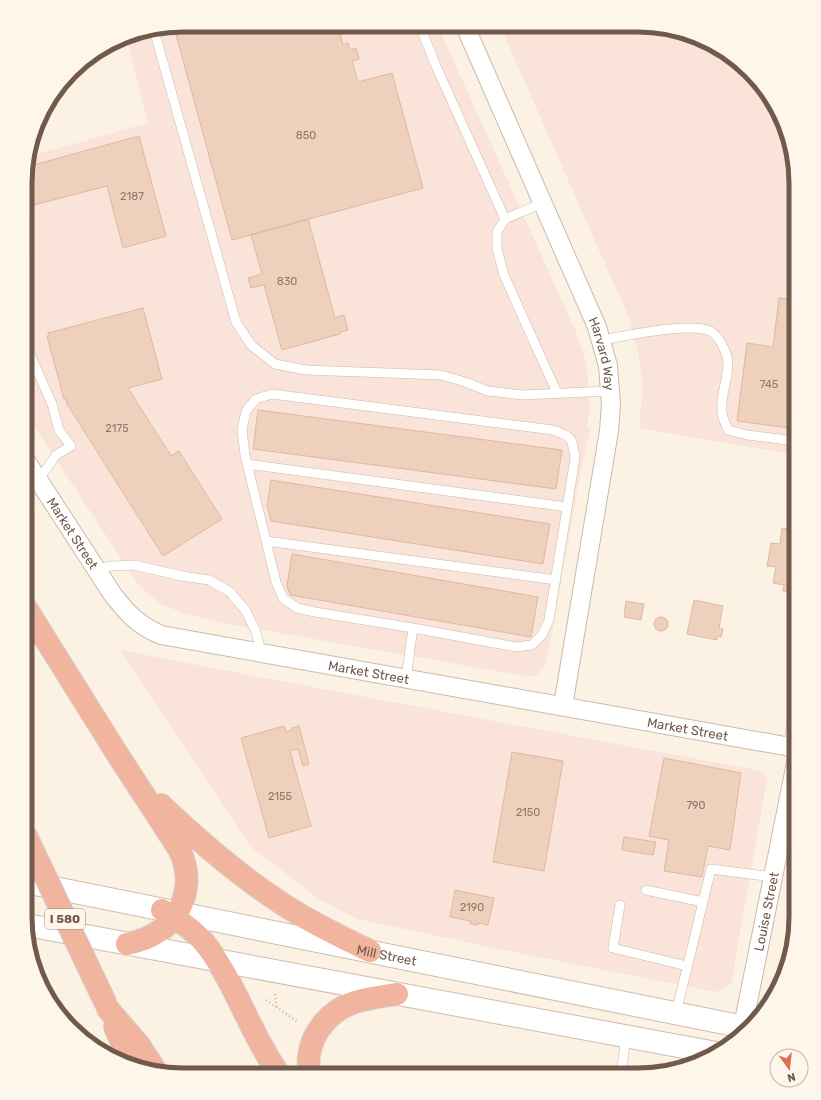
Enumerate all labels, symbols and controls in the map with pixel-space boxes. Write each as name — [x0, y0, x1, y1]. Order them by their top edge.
house number: 850 — [296, 129, 316, 142]
house number: 2187 — [120, 190, 144, 203]
house number: 830 — [277, 275, 297, 288]
street label: Harvard Way — [585, 315, 617, 391]
house number: 745 — [760, 378, 779, 391]
house number: 2175 — [105, 422, 129, 435]
street label: Market Street — [44, 495, 101, 572]
street label: Market Street — [327, 658, 410, 687]
street label: Market Street — [646, 715, 729, 744]
house number: 2155 — [268, 790, 293, 803]
house number: 790 — [686, 799, 706, 812]
house number: 2150 — [516, 806, 540, 819]
street label: Louise Street — [751, 871, 782, 952]
house number: 2190 — [460, 901, 484, 914]
road number: I 580 — [45, 909, 85, 929]
street label: Mill Street — [355, 942, 418, 969]
north arrow — [769, 1048, 809, 1088]
text: N — [786, 1070, 797, 1085]

